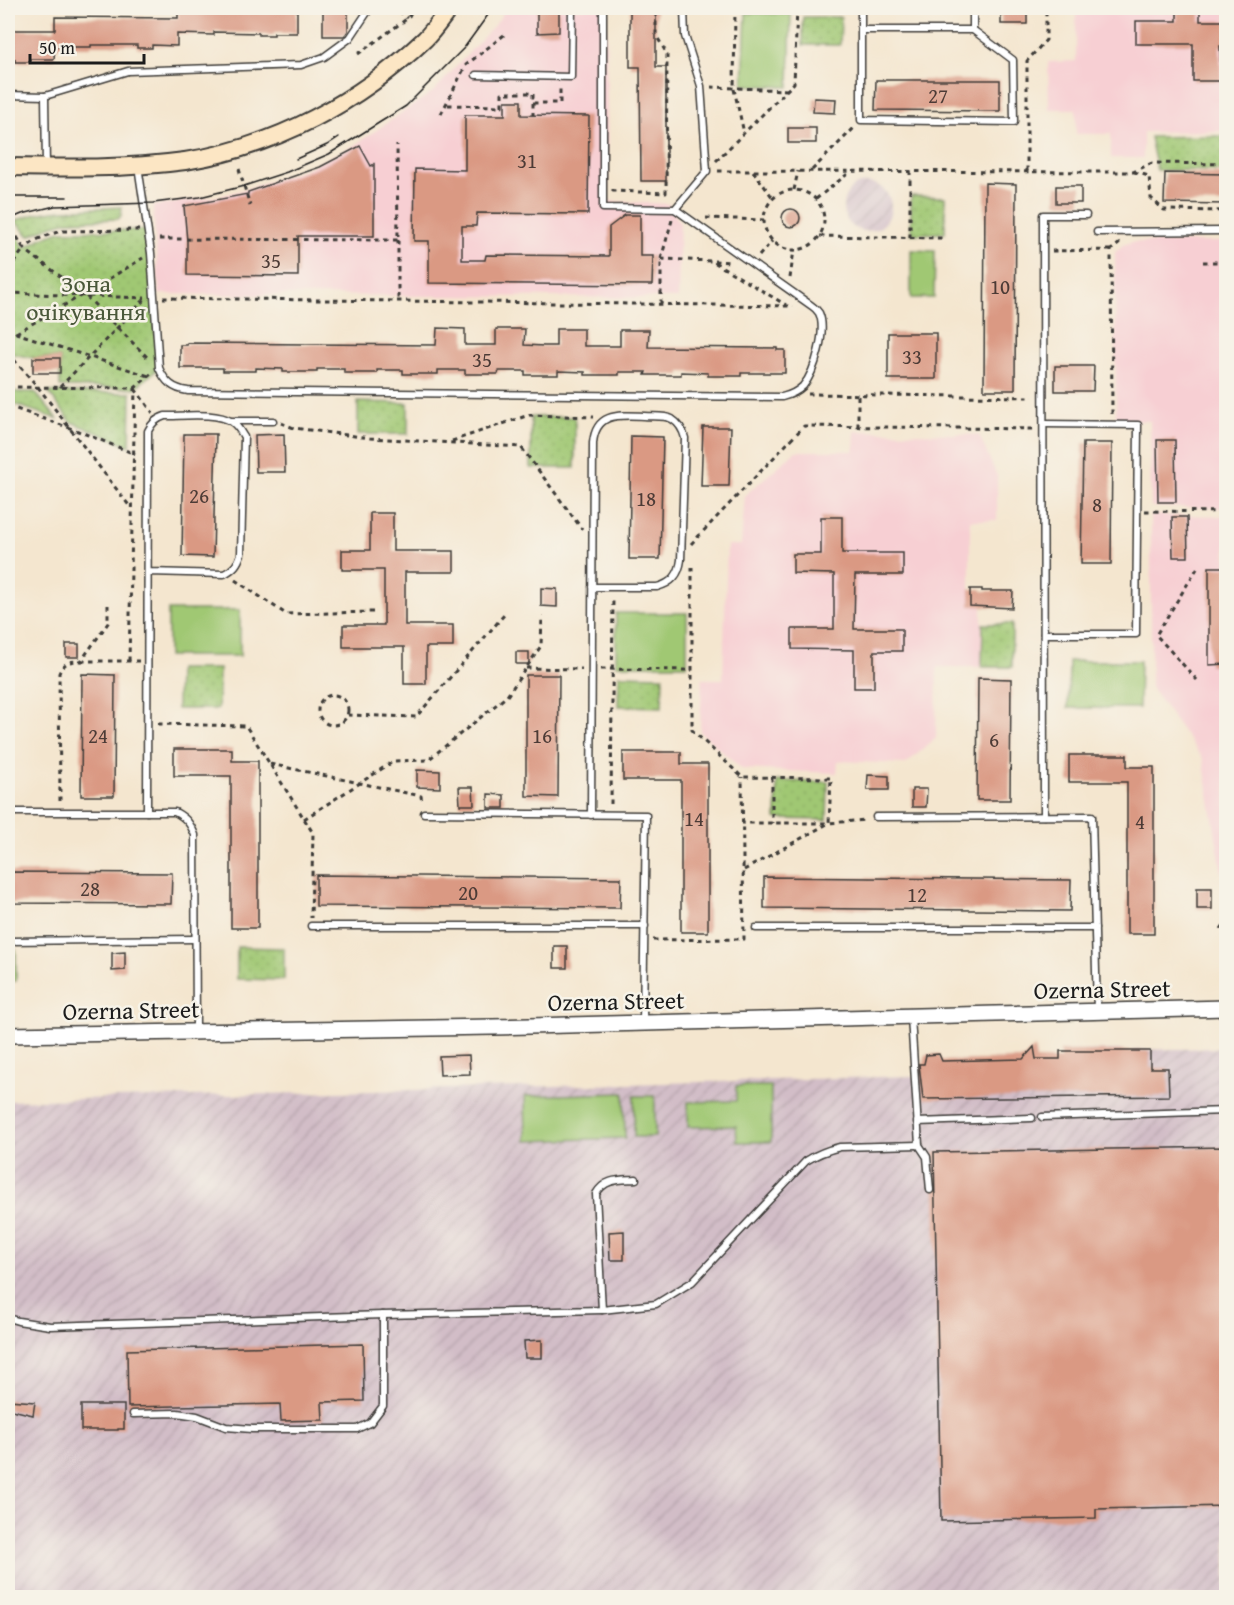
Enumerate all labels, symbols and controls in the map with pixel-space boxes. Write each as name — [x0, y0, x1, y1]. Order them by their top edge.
scale bar — [30, 27, 144, 65]
text: 50 m — [39, 34, 75, 61]
house number: 27 — [928, 80, 948, 111]
house number: 31 — [517, 145, 537, 176]
house number: 35 — [261, 245, 281, 276]
park label: Зона очікування — [26, 266, 146, 329]
house number: 10 — [990, 271, 1010, 302]
house number: 33 — [902, 341, 922, 372]
house number: 35 — [472, 344, 492, 375]
house number: 26 — [189, 480, 209, 511]
house number: 18 — [636, 483, 656, 514]
house number: 8 — [1092, 489, 1102, 520]
house number: 24 — [88, 720, 108, 751]
house number: 16 — [532, 720, 552, 751]
house number: 6 — [989, 724, 999, 755]
house number: 14 — [684, 803, 704, 834]
house number: 4 — [1135, 806, 1145, 837]
house number: 28 — [80, 873, 100, 904]
house number: 20 — [458, 877, 478, 908]
house number: 12 — [907, 879, 927, 910]
street label: Ozerna Street — [1033, 970, 1171, 1008]
street label: Ozerna Street — [547, 982, 685, 1020]
street label: Ozerna Street — [62, 991, 200, 1029]

